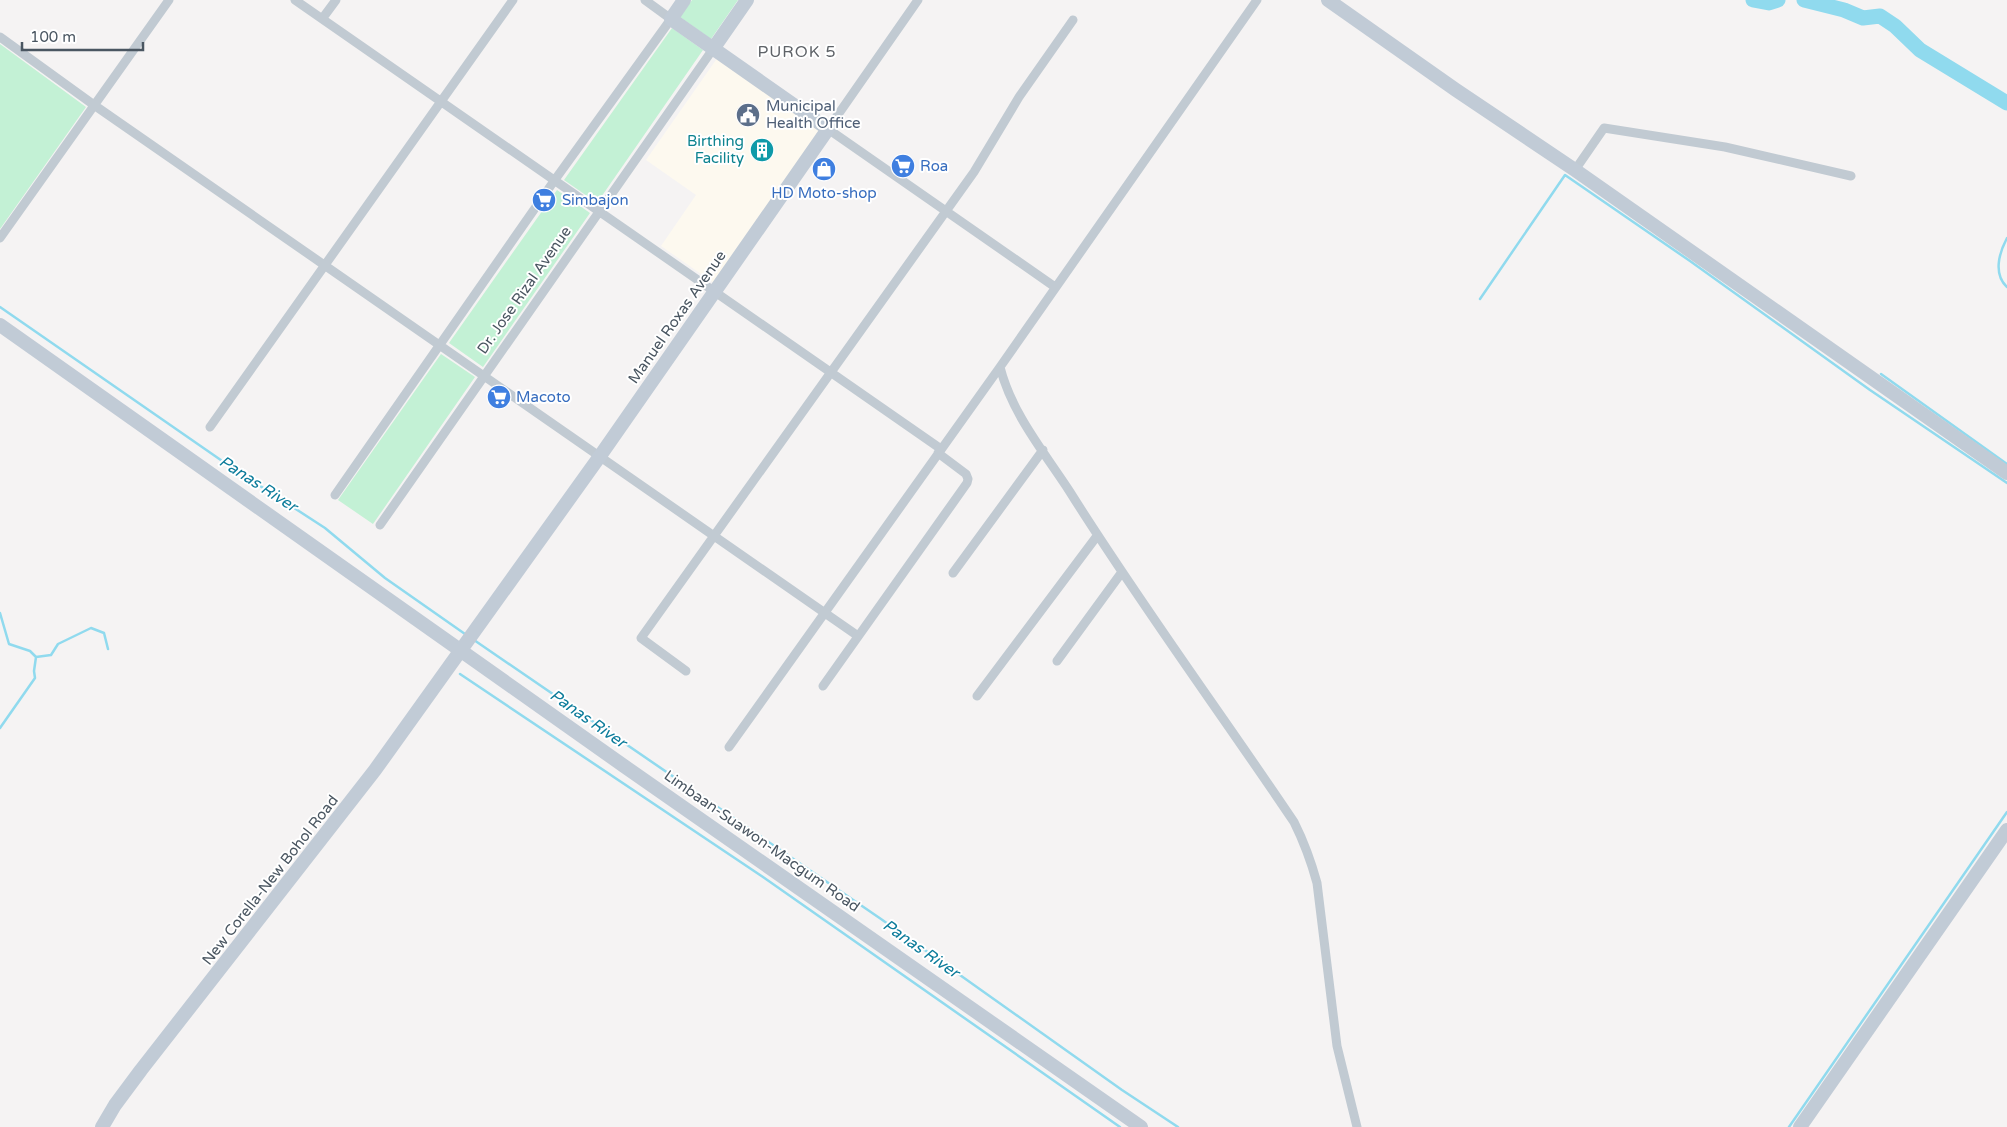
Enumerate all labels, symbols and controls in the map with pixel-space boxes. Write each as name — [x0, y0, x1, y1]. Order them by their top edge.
scale bar — [22, 20, 144, 52]
text: 100 m — [30, 28, 76, 46]
district label: PUROK 5 — [757, 42, 837, 62]
place label: Municipal Health Office — [766, 97, 861, 132]
public building icon: Municipal Health Office — [735, 102, 761, 128]
place label: Birthing Facility — [687, 132, 744, 167]
building icon: Birthing Facility — [749, 137, 775, 163]
supermarket icon: Roa — [890, 153, 916, 179]
shop icon: HD Moto-shop — [811, 156, 837, 182]
place label: Roa — [920, 157, 948, 175]
place label: HD Moto-shop — [771, 184, 877, 202]
supermarket icon: Simbajon — [531, 187, 557, 213]
place label: Simbajon — [562, 191, 629, 209]
street label: Dr. Jose Rizal Avenue — [473, 223, 575, 357]
street label: Manuel Roxas Avenue — [624, 247, 730, 387]
supermarket icon: Macoto — [486, 384, 512, 410]
place label: Macoto — [516, 388, 571, 406]
water label: Panas River — [215, 451, 302, 518]
water label: Panas River — [546, 685, 632, 754]
street label: Limbaan-Suawon-Macgum Road — [661, 766, 863, 916]
street label: New Corella-New Bohol Road — [198, 792, 342, 968]
water label: Panas River — [879, 915, 965, 984]

